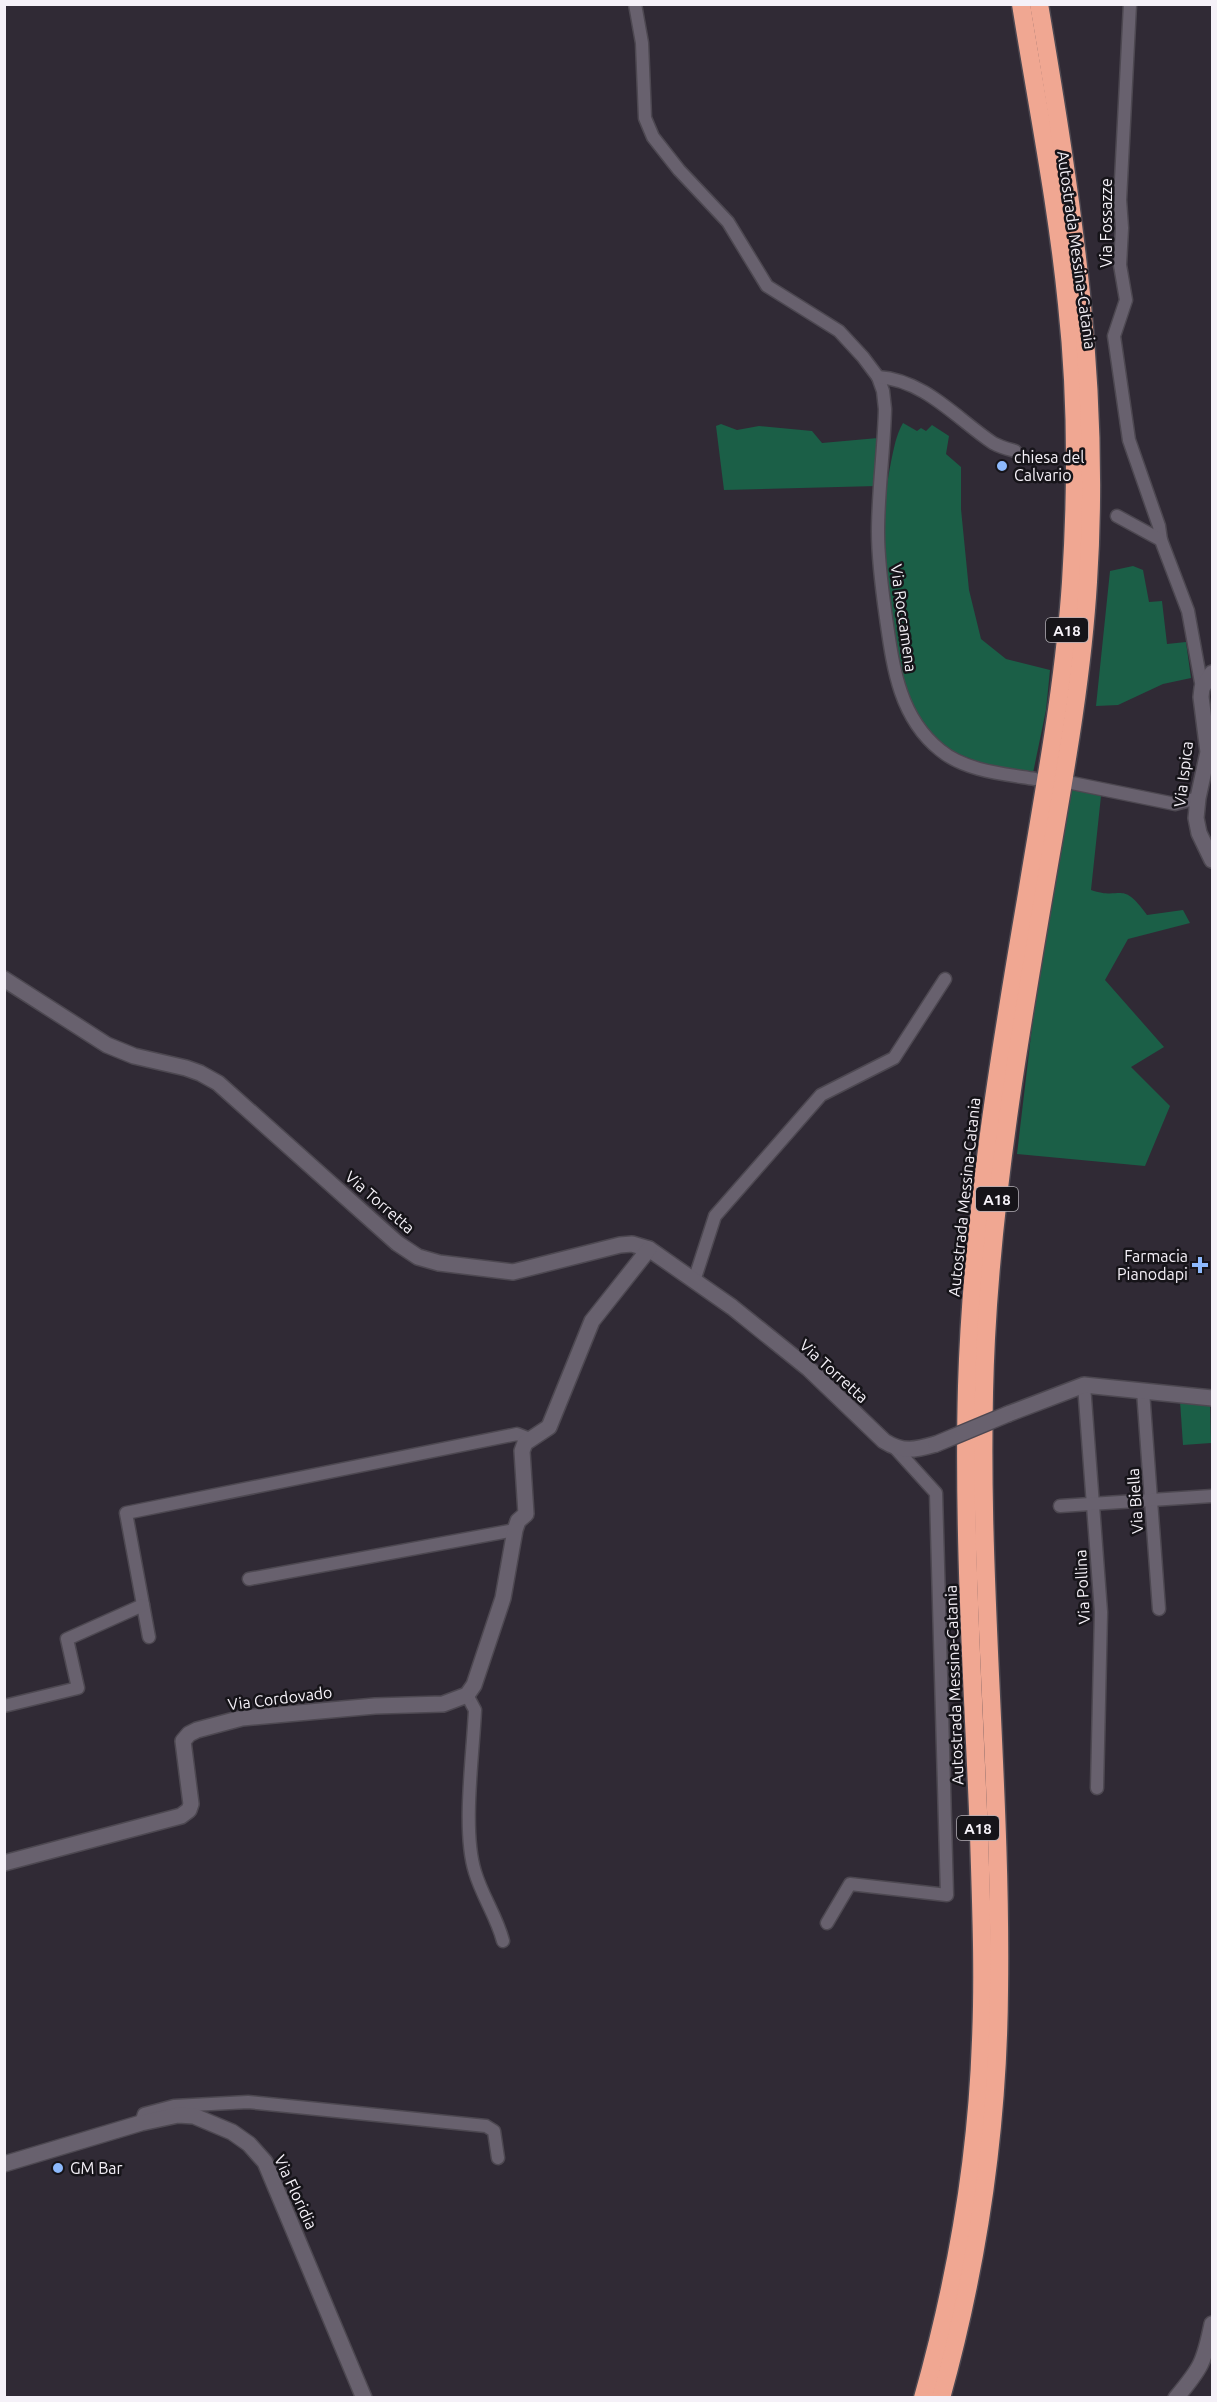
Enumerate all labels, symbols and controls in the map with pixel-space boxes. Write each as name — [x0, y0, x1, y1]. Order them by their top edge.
street label: Autostrada Messina-Catania — [1054, 150, 1100, 350]
street label: Via Fossazze — [1097, 178, 1115, 268]
place label: chiesa del Calvario — [1014, 448, 1085, 484]
marker: chiesa del Calvario — [995, 459, 1009, 473]
street label: Via Roccamena — [888, 563, 920, 673]
road number: A18 — [1046, 618, 1088, 642]
street label: Via Ispica — [1170, 740, 1196, 808]
street label: Autostrada Messina-Catania — [945, 1096, 983, 1298]
street label: Via Torretta — [342, 1167, 418, 1237]
road number: A18 — [976, 1187, 1018, 1211]
place label: Farmacia Pianodapi — [1117, 1247, 1188, 1283]
marker: Farmacia Pianodapi — [1193, 1258, 1207, 1272]
street label: Via Torretta — [796, 1336, 872, 1406]
street label: Via Biella — [1124, 1467, 1146, 1535]
street label: Via Pollina — [1071, 1549, 1093, 1625]
street label: Autostrada Messina-Catania — [942, 1585, 966, 1785]
street label: Via Cordovado — [227, 1683, 333, 1713]
road number: A18 — [957, 1816, 999, 1840]
street label: Via Floridia — [271, 2152, 321, 2232]
place label: GM Bar — [70, 2159, 123, 2177]
marker: GM Bar — [51, 2161, 65, 2175]

